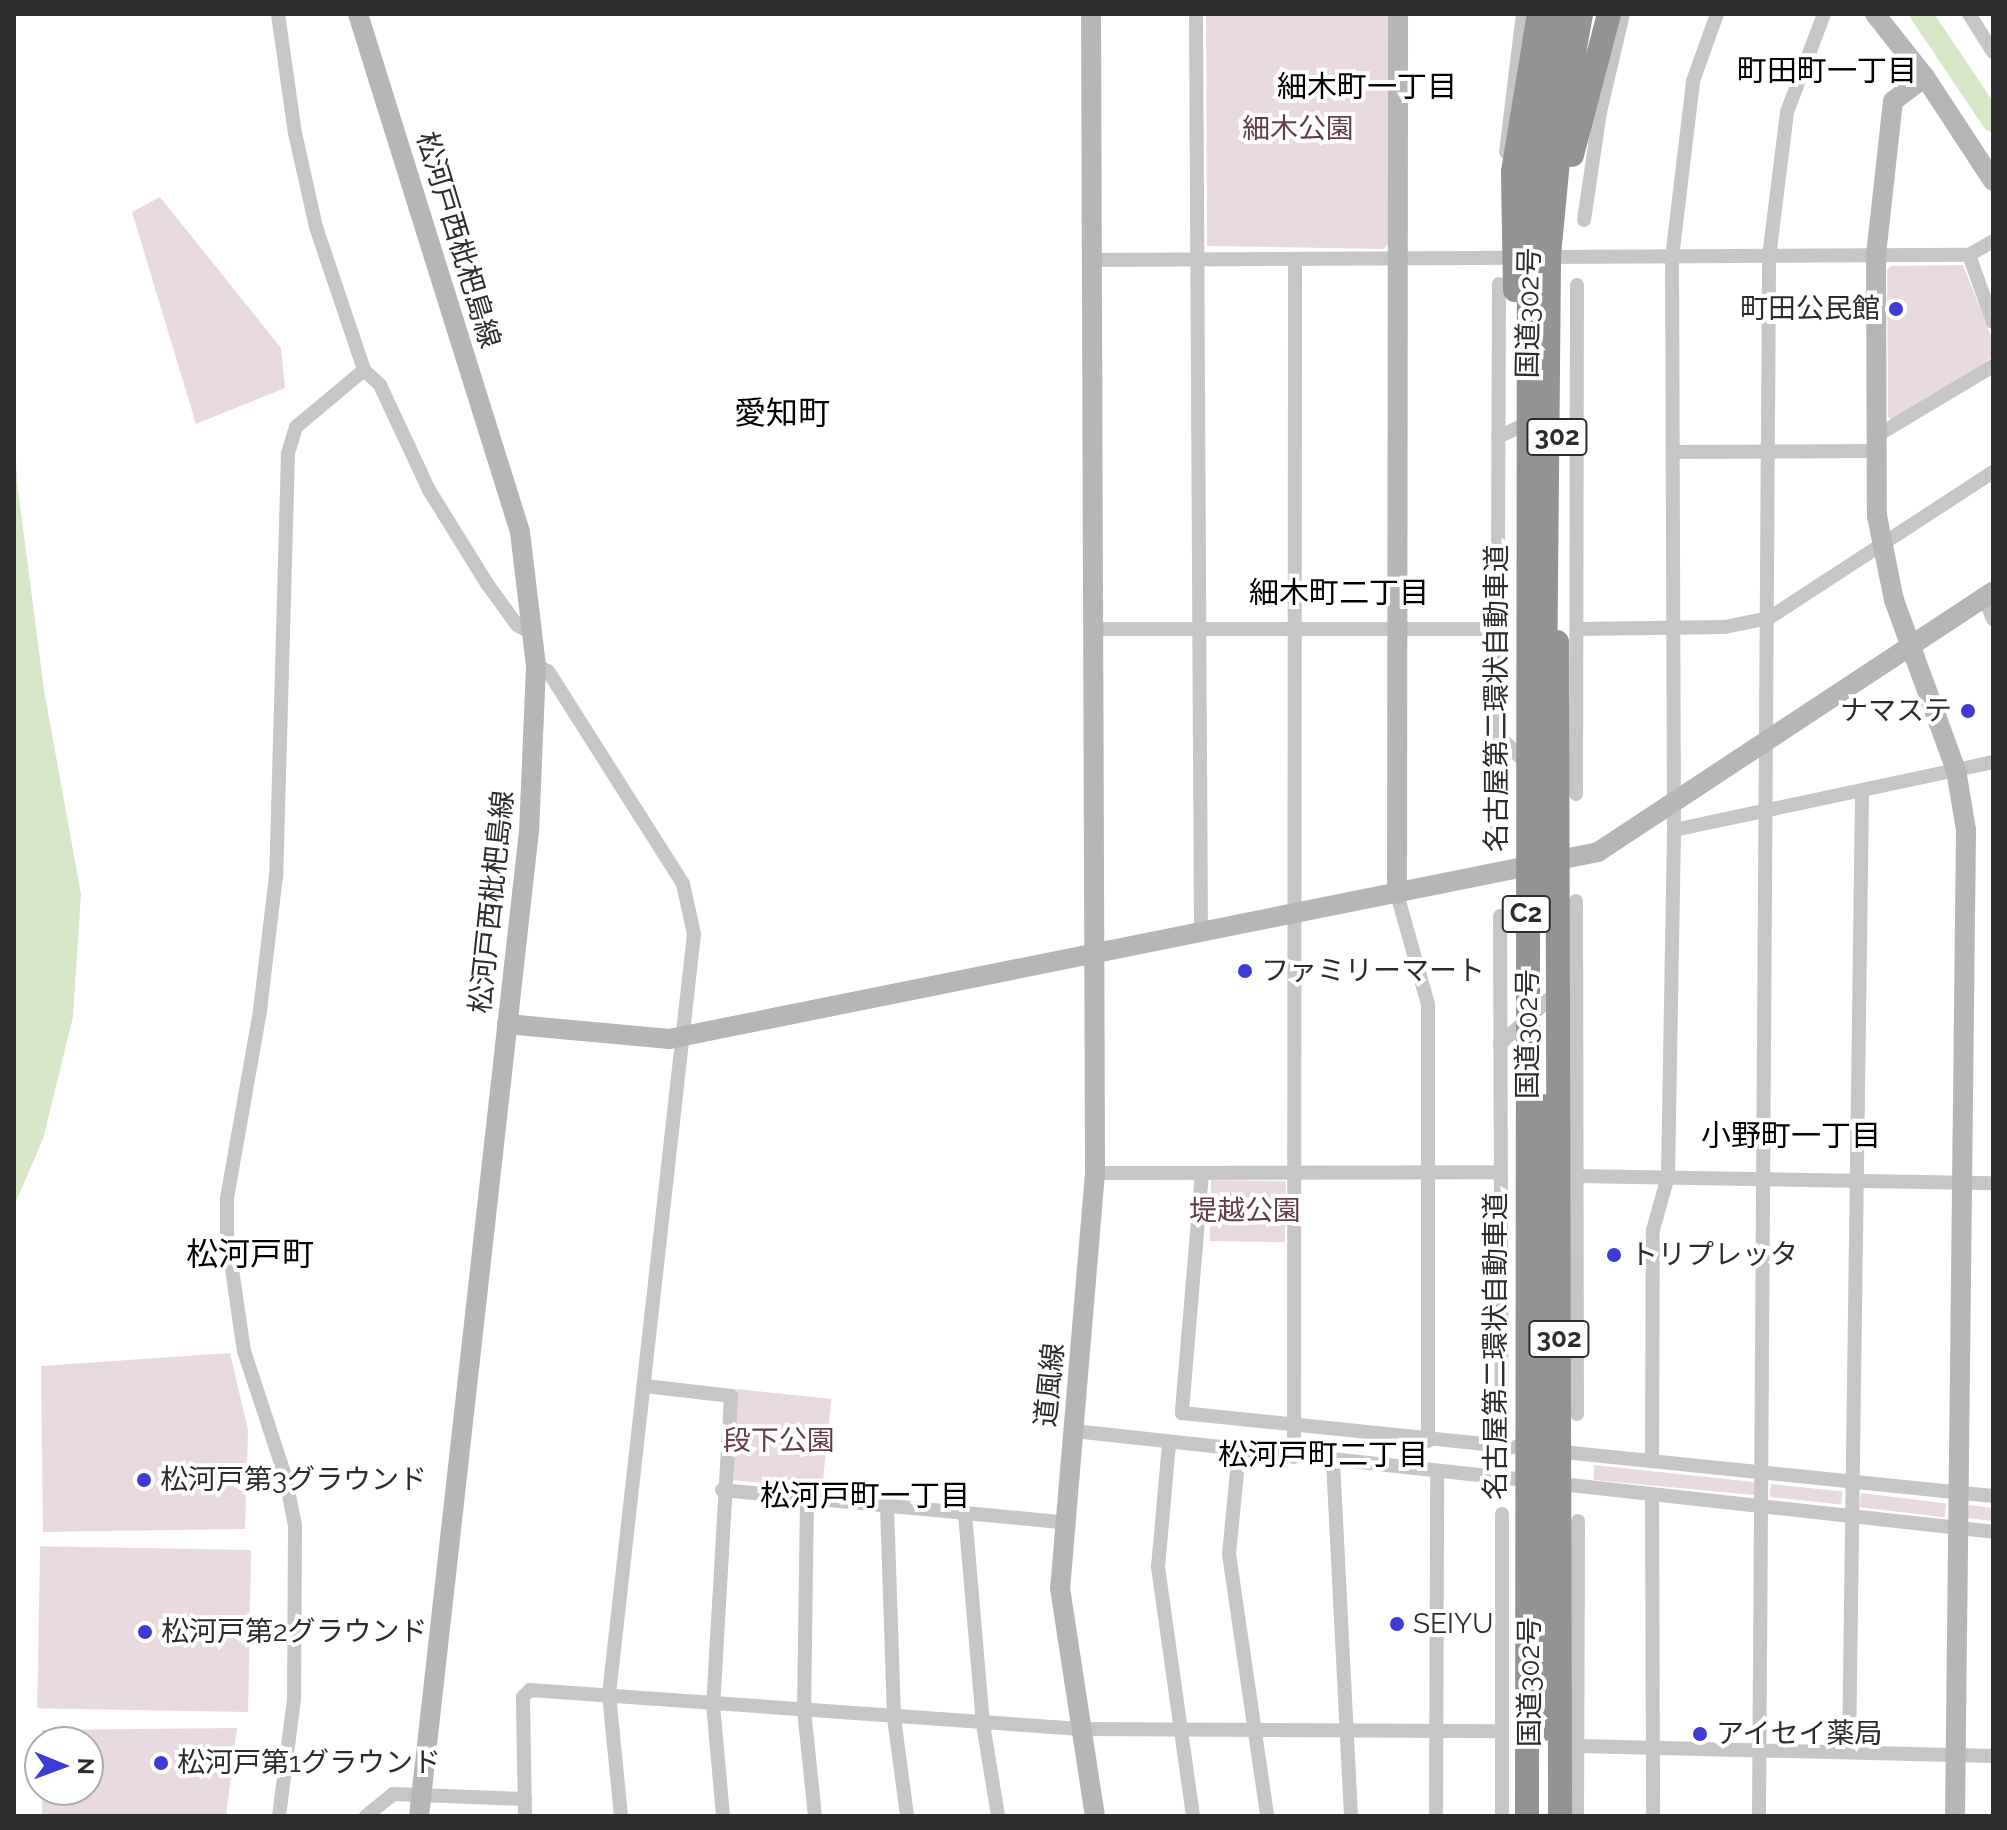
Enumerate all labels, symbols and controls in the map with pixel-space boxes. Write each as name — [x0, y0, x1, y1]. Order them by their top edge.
district label: 町田町一丁目 — [1737, 53, 1917, 89]
district label: 細木町一丁目 — [1277, 69, 1457, 105]
park label: 細木公園 — [1242, 112, 1354, 146]
street label: 松河戸西枇杷島線 — [409, 128, 507, 352]
street label: 国道302号 — [1511, 247, 1547, 379]
place label: 町田公民館 — [1740, 292, 1880, 326]
marker: 町田公民館 — [1887, 300, 1905, 318]
district label: 愛知町 — [734, 394, 830, 432]
road number: 302 — [1525, 415, 1589, 459]
street label: 名古屋第二環状自動車道 — [1480, 544, 1514, 852]
district label: 細木町二丁目 — [1249, 575, 1429, 611]
place label: ナマステ — [1840, 694, 1952, 728]
marker: ナマステ — [1959, 702, 1977, 720]
street label: 松河戸西枇杷島線 — [464, 789, 520, 1015]
road number: C2 — [1500, 892, 1552, 936]
place label: ファミリーマート — [1261, 954, 1485, 988]
marker: ファミリーマート — [1236, 962, 1254, 980]
street label: 国道302号 — [1511, 969, 1545, 1099]
district label: 小野町一丁目 — [1701, 1118, 1881, 1154]
street label: 名古屋第二環状自動車道 — [1479, 1192, 1513, 1500]
park label: 堤越公園 — [1189, 1194, 1301, 1228]
district label: 松河戸町 — [186, 1235, 314, 1273]
place label: トリプレッタ — [1630, 1238, 1798, 1272]
marker: トリプレッタ — [1605, 1246, 1623, 1264]
road number: 302 — [1527, 1317, 1591, 1361]
street label: 道風線 — [1029, 1341, 1071, 1429]
park label: 段下公園 — [723, 1424, 835, 1458]
district label: 松河戸町二丁目 — [1218, 1437, 1428, 1473]
place label: 松河戸第3グラウンド — [160, 1463, 427, 1497]
marker: 松河戸第3グラウンド — [135, 1471, 153, 1489]
district label: 松河戸町一丁目 — [760, 1478, 970, 1514]
place label: SEIYU — [1413, 1607, 1493, 1641]
place label: 松河戸第2グラウンド — [161, 1615, 428, 1649]
marker: SEIYU — [1388, 1615, 1406, 1633]
street label: 国道302号 — [1513, 1617, 1547, 1747]
marker: 松河戸第2グラウンド — [136, 1623, 154, 1641]
place label: アイセイ薬局 — [1716, 1717, 1884, 1751]
marker: アイセイ薬局 — [1691, 1725, 1709, 1743]
north arrow — [24, 1726, 104, 1806]
place label: 松河戸第1グラウンド — [177, 1746, 441, 1780]
marker: 松河戸第1グラウンド — [152, 1754, 170, 1772]
text: N — [73, 1758, 99, 1775]

